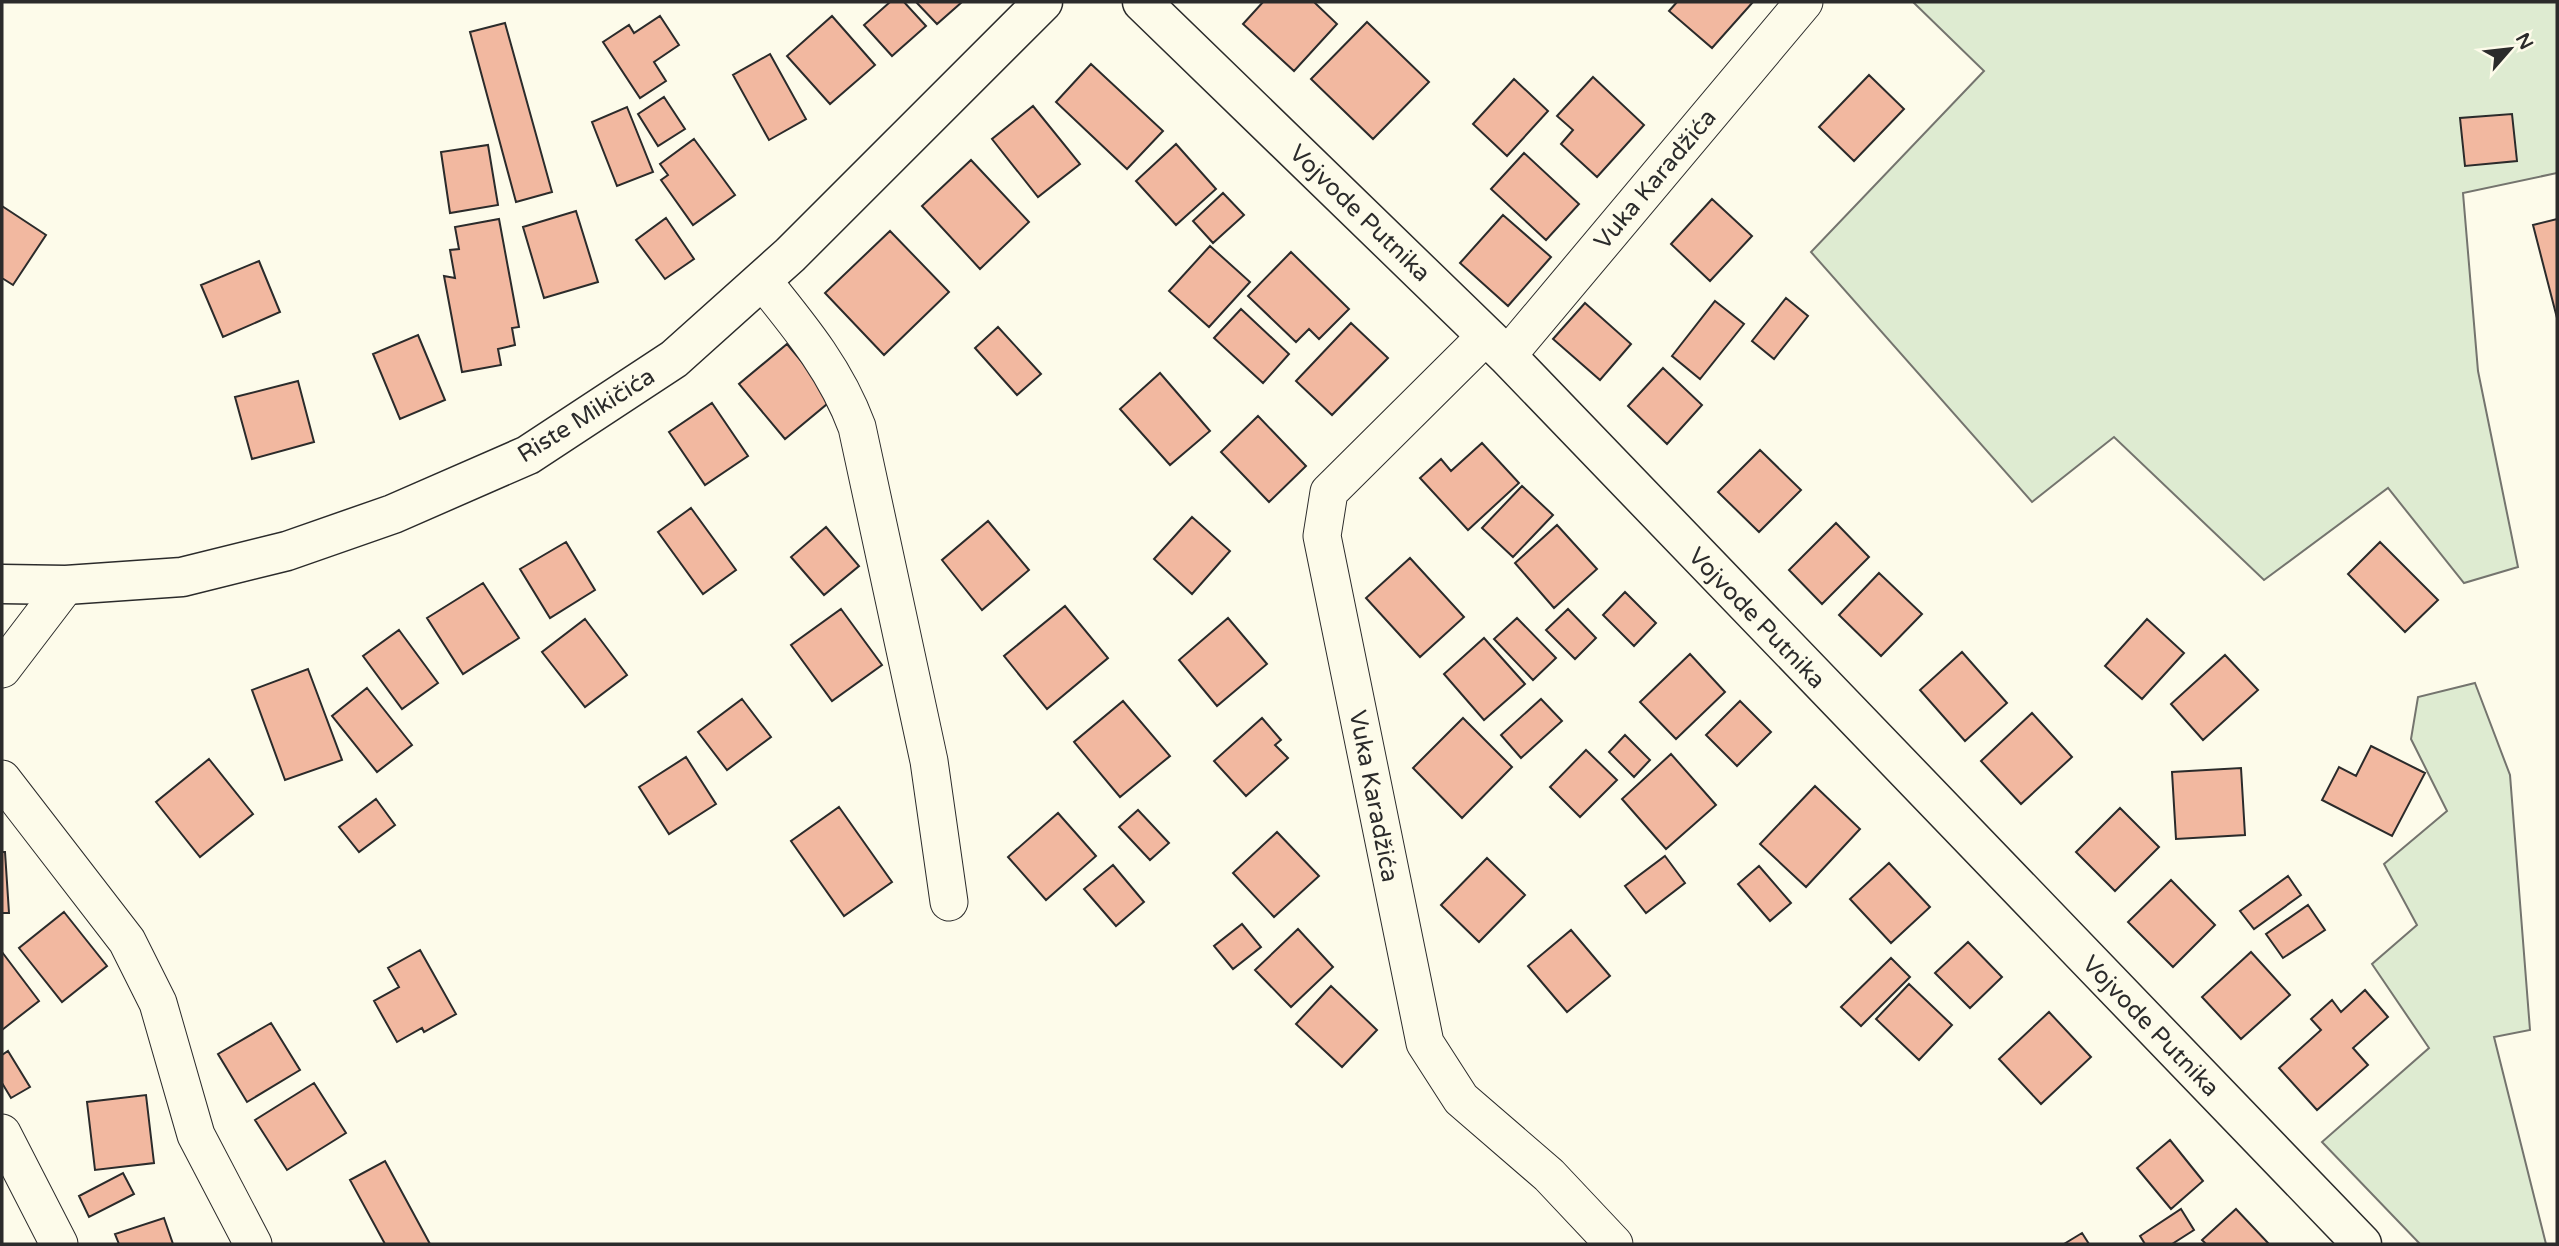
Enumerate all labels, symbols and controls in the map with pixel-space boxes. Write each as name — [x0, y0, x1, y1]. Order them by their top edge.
north arrow — [2475, 14, 2545, 84]
text: N — [2511, 30, 2537, 53]
street label: Vuka Karadžića — [1588, 103, 1723, 255]
street label: Vojvode Putnika — [1283, 139, 1436, 288]
street label: Riste Mikičića — [512, 362, 660, 469]
street label: Vojvode Putnika — [1682, 542, 1831, 695]
street label: Vuka Karadžića — [1343, 708, 1404, 884]
street label: Vojvode Putnika — [2076, 950, 2225, 1103]

